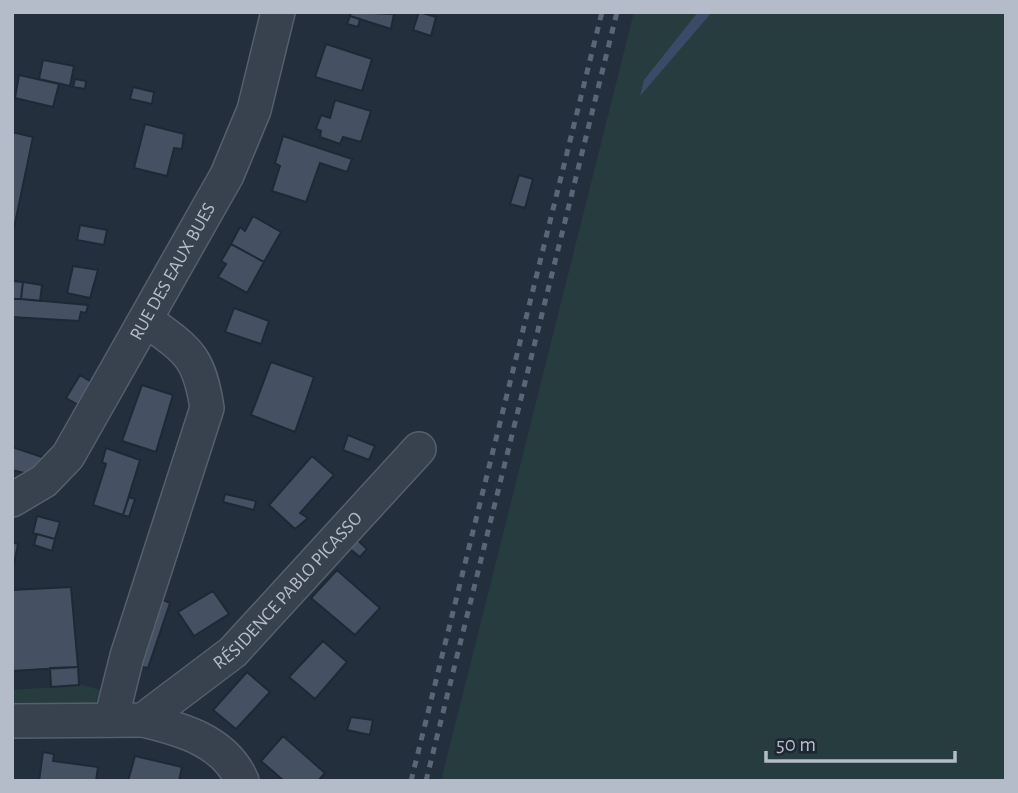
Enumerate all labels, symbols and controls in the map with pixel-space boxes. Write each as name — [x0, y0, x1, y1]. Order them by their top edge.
street label: RUE DES EAUX BUES — [126, 199, 219, 343]
street label: RÉSIDENCE PABLO PICASSO — [210, 508, 366, 673]
scale bar — [766, 720, 955, 764]
text: 50 m — [776, 734, 816, 755]

